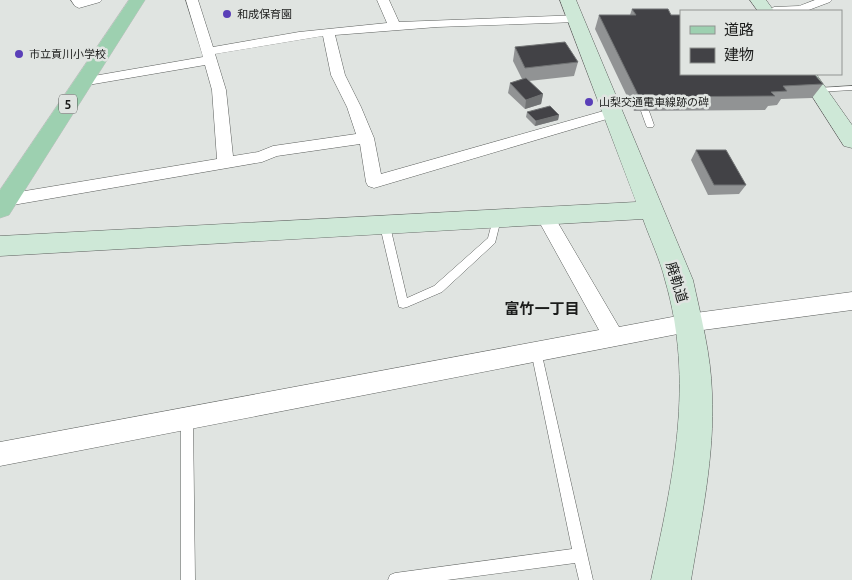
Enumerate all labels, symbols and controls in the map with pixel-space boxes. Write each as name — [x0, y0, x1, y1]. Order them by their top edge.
marker: 和成保育園 — [221, 8, 233, 20]
place label: 和成保育園 — [237, 8, 292, 20]
legend — [680, 10, 842, 75]
text: 道路 — [724, 21, 754, 38]
text: 建物 — [724, 46, 754, 63]
marker: 市立貢川小学校 — [13, 48, 25, 60]
place label: 市立貢川小学校 — [29, 48, 106, 60]
road number: 5 — [59, 95, 77, 114]
marker: 山梨交通電車線跡の碑 — [583, 96, 595, 108]
place label: 山梨交通電車線跡の碑 — [599, 96, 709, 108]
street label: 廃軌道 — [663, 260, 691, 304]
district label: 富竹一丁目 — [504, 300, 580, 317]

